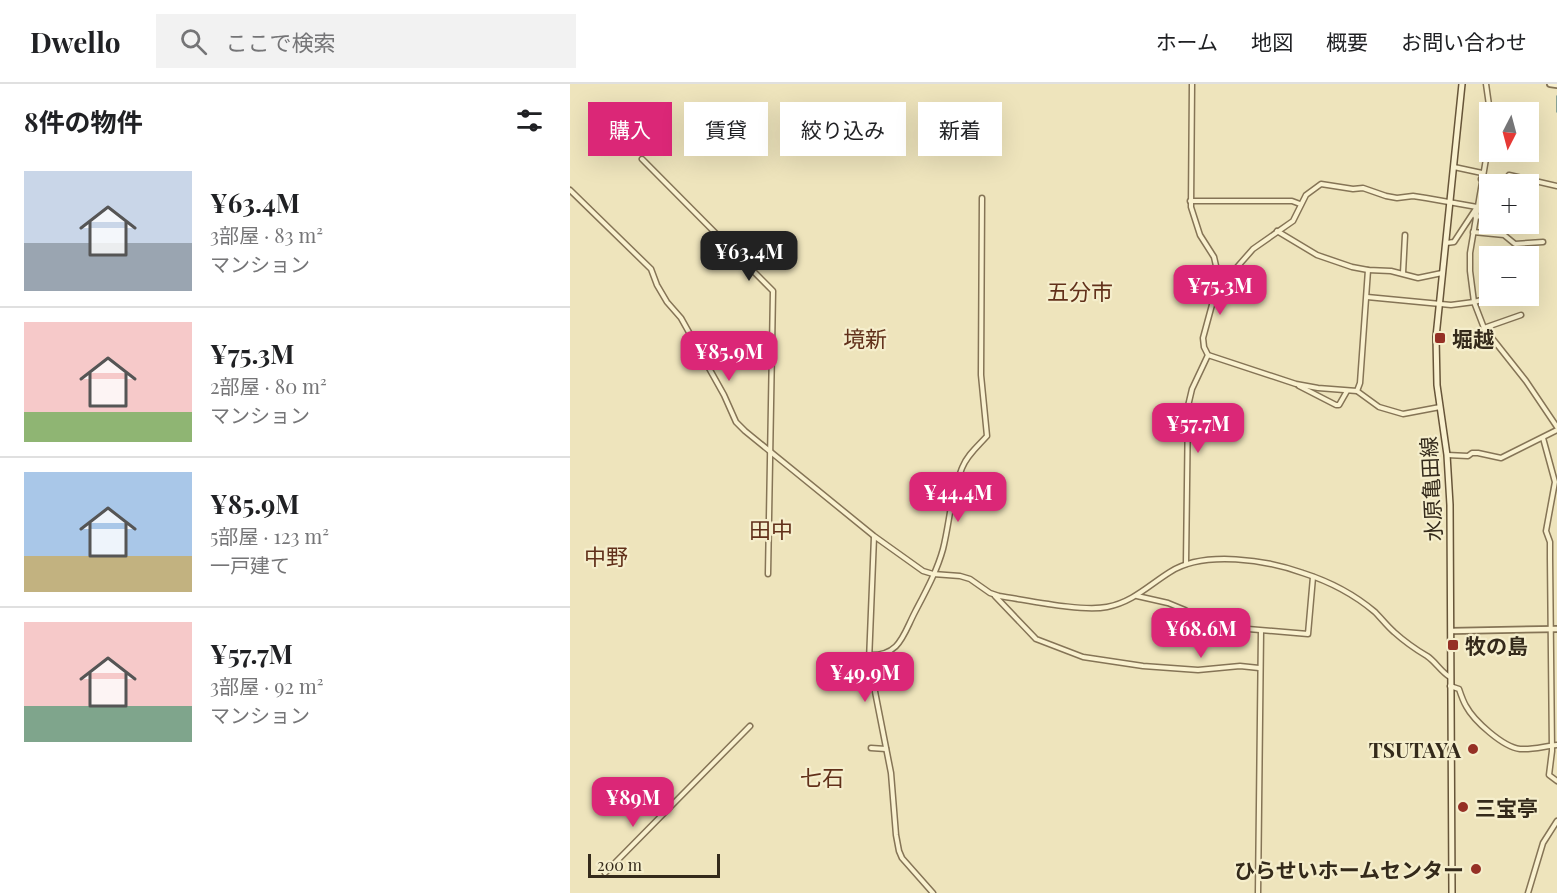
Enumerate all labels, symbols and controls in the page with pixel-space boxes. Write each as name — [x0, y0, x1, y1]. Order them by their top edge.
search box — [156, 14, 576, 68]
text: Dwello — [30, 23, 120, 60]
icon: search — [177, 25, 210, 58]
text: ここで検索 — [225, 27, 335, 57]
text: ホーム — [1156, 27, 1218, 55]
text: 地図 — [1251, 27, 1293, 55]
text: 概要 — [1326, 27, 1368, 55]
text: お問い合わせ — [1401, 27, 1527, 55]
chip: 購入 — [588, 102, 672, 156]
chip: 賃貸 — [684, 102, 768, 156]
chip: 絞り込み — [780, 102, 906, 156]
chip: 新着 — [918, 102, 1002, 156]
north arrow — [1479, 102, 1539, 162]
map controls — [1479, 102, 1539, 306]
text: 8件の物件 — [24, 104, 143, 139]
icon: filters — [513, 104, 546, 137]
button: + — [1479, 174, 1539, 234]
text: ¥63.4M — [210, 185, 300, 220]
icon: home — [72, 195, 144, 267]
text: 3部屋 · 83 m² — [210, 221, 323, 248]
pin: ¥63.4M — [700, 231, 798, 282]
text: ¥63.4M — [714, 237, 784, 264]
button: − — [1479, 246, 1539, 306]
text: マンション — [210, 250, 310, 277]
pin: ¥75.3M — [1171, 265, 1269, 316]
text: ¥75.3M — [1188, 271, 1252, 298]
district label: 五分市 — [1047, 276, 1113, 306]
district label: 境新 — [843, 323, 887, 353]
place label: 堀越 — [1452, 324, 1494, 352]
pin: ¥85.9M — [680, 331, 778, 382]
marker: 堀越 — [1433, 331, 1447, 345]
text: ¥75.3M — [210, 336, 294, 371]
text: ¥85.9M — [695, 337, 763, 364]
icon: home — [72, 346, 144, 418]
text: 2部屋 · 80 m² — [210, 372, 327, 399]
text: マンション — [210, 401, 310, 428]
pin: ¥57.7M — [1149, 403, 1247, 454]
text: ¥57.7M — [1166, 409, 1230, 436]
street label: 水原亀田線 — [1413, 436, 1447, 542]
pin: ¥44.4M — [909, 472, 1007, 523]
text: ¥44.4M — [923, 478, 993, 505]
text: ¥85.9M — [210, 486, 299, 521]
icon: home — [72, 496, 144, 568]
district label: 田中 — [749, 514, 793, 544]
text: 5部屋 · 123 m² — [210, 522, 329, 549]
district label: 中野 — [584, 541, 628, 571]
text: 一戸建て — [210, 551, 290, 578]
pin: ¥68.6M — [1152, 608, 1250, 659]
text: ¥68.6M — [1165, 614, 1237, 641]
place label: 牧の島 — [1465, 631, 1528, 659]
text: ¥57.7M — [210, 636, 293, 671]
marker: 牧の島 — [1446, 638, 1460, 652]
icon: home — [72, 646, 144, 718]
pin: ¥49.9M — [816, 652, 914, 703]
text: ¥49.9M — [830, 658, 900, 685]
text: 3部屋 · 92 m² — [210, 672, 324, 699]
text: マンション — [210, 701, 310, 728]
place label: TSUTAYA — [1369, 735, 1462, 763]
marker: TSUTAYA — [1466, 742, 1480, 756]
district label: 七石 — [800, 762, 844, 792]
pin: ¥89M — [597, 777, 669, 828]
text: ¥89M — [606, 783, 660, 810]
place label: 三宝亭 — [1475, 793, 1538, 821]
marker: 三宝亭 — [1456, 800, 1470, 814]
scale bar — [588, 851, 720, 878]
text: 200 m — [597, 854, 642, 875]
place label: ひらせいホームセンター — [1234, 855, 1464, 883]
marker: ひらせいホームセンター — [1469, 862, 1483, 876]

